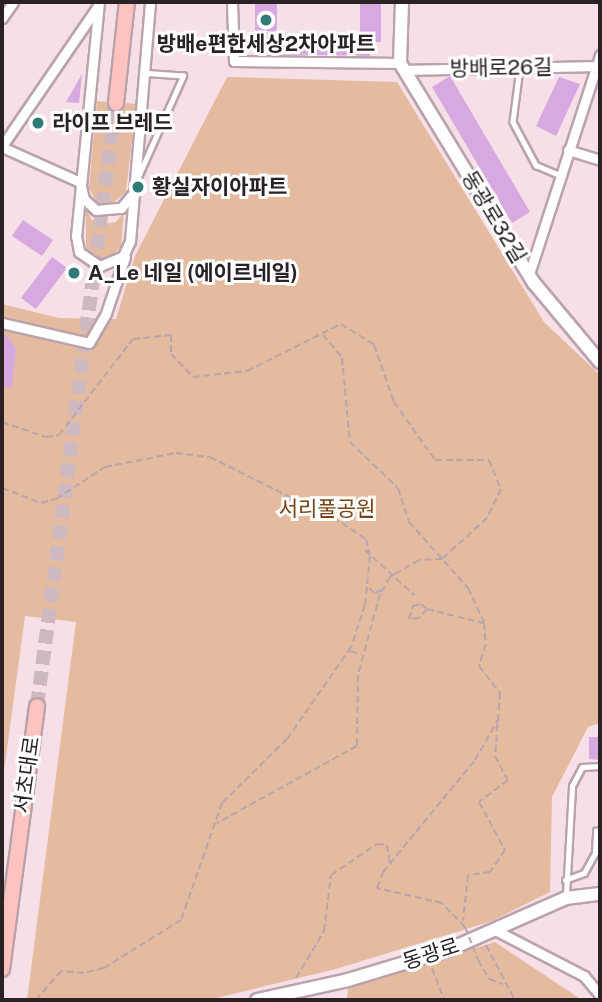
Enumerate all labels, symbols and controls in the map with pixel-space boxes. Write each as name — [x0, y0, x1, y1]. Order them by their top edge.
marker: 방배e편한세상2차아파트 — [258, 12, 274, 28]
place label: 방배e편한세상2차아파트 — [157, 31, 375, 57]
street label: 방배로26길 — [449, 55, 553, 81]
place label: 라이프 브레드 — [52, 110, 173, 136]
marker: 라이프 브레드 — [30, 115, 46, 131]
street label: 동광로32길 — [457, 166, 531, 268]
place label: 황실자이아파트 — [152, 174, 287, 200]
marker: 황실자이아파트 — [130, 179, 146, 195]
place label: A_Le 네일 (에이르네일) — [88, 260, 298, 286]
marker: A_Le 네일 (에이르네일) — [66, 265, 82, 281]
park label: 서리풀공원 — [279, 496, 375, 522]
street label: 서초대로 — [9, 735, 45, 815]
street label: 동광로 — [400, 933, 462, 975]

